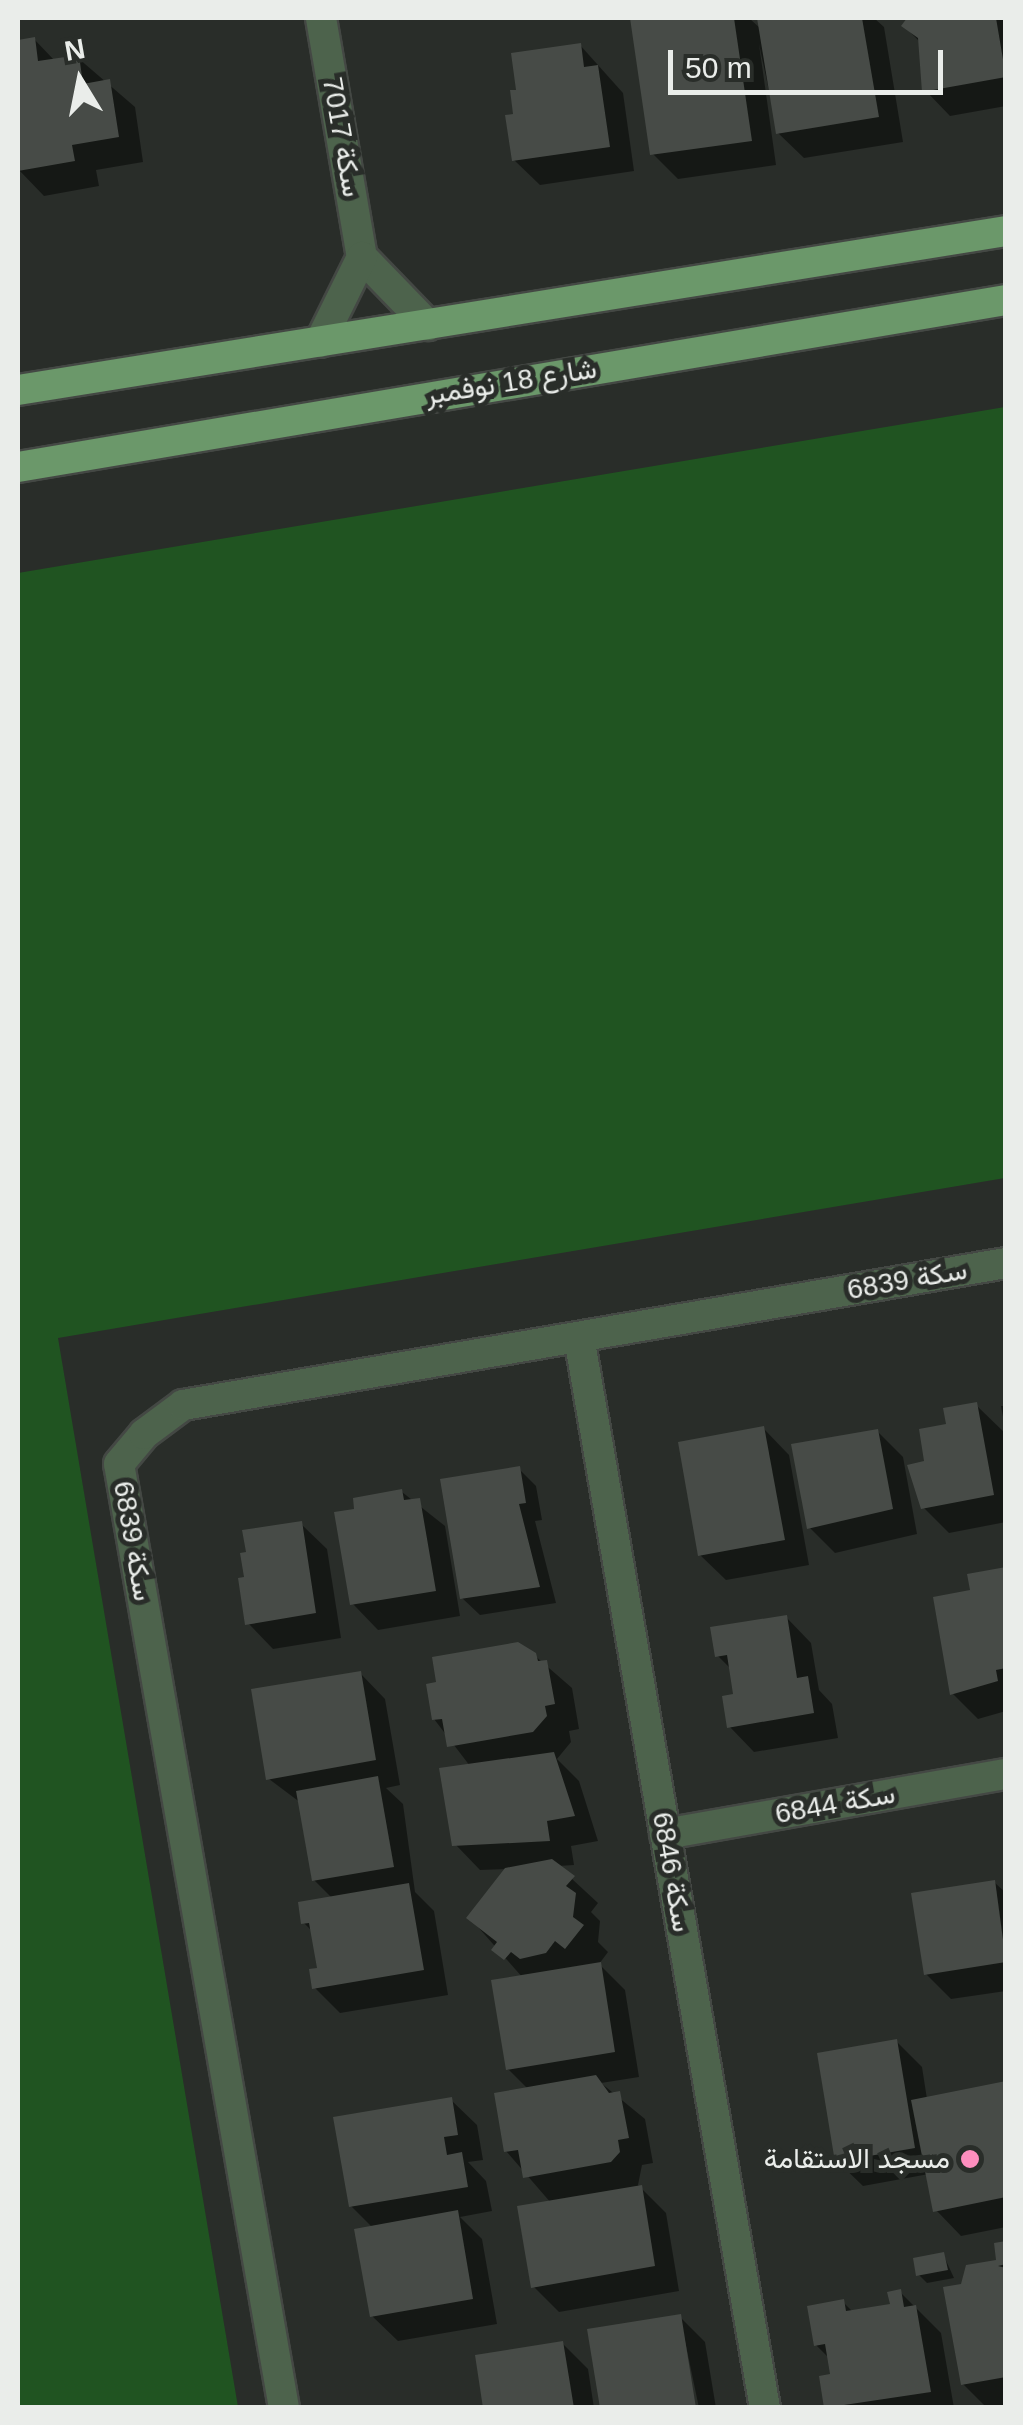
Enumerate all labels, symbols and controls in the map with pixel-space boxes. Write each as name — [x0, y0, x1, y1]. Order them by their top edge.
north arrow — [30, 30, 130, 130]
scale bar — [673, 30, 948, 92]
text: N — [62, 33, 87, 67]
text: 50 m — [685, 51, 752, 84]
street label: سكة 7017 — [315, 75, 369, 199]
street label: شارع 18 نوفمبر — [423, 352, 599, 412]
street label: سكة 6839 — [845, 1253, 969, 1307]
street label: سكة 6839 — [106, 1479, 160, 1603]
street label: سكة 6844 — [773, 1777, 897, 1831]
street label: سكة 6846 — [645, 1810, 699, 1934]
place label: مسجد الاستقامة — [764, 2142, 950, 2176]
marker: مسجد الاستقامة — [959, 2148, 981, 2170]

